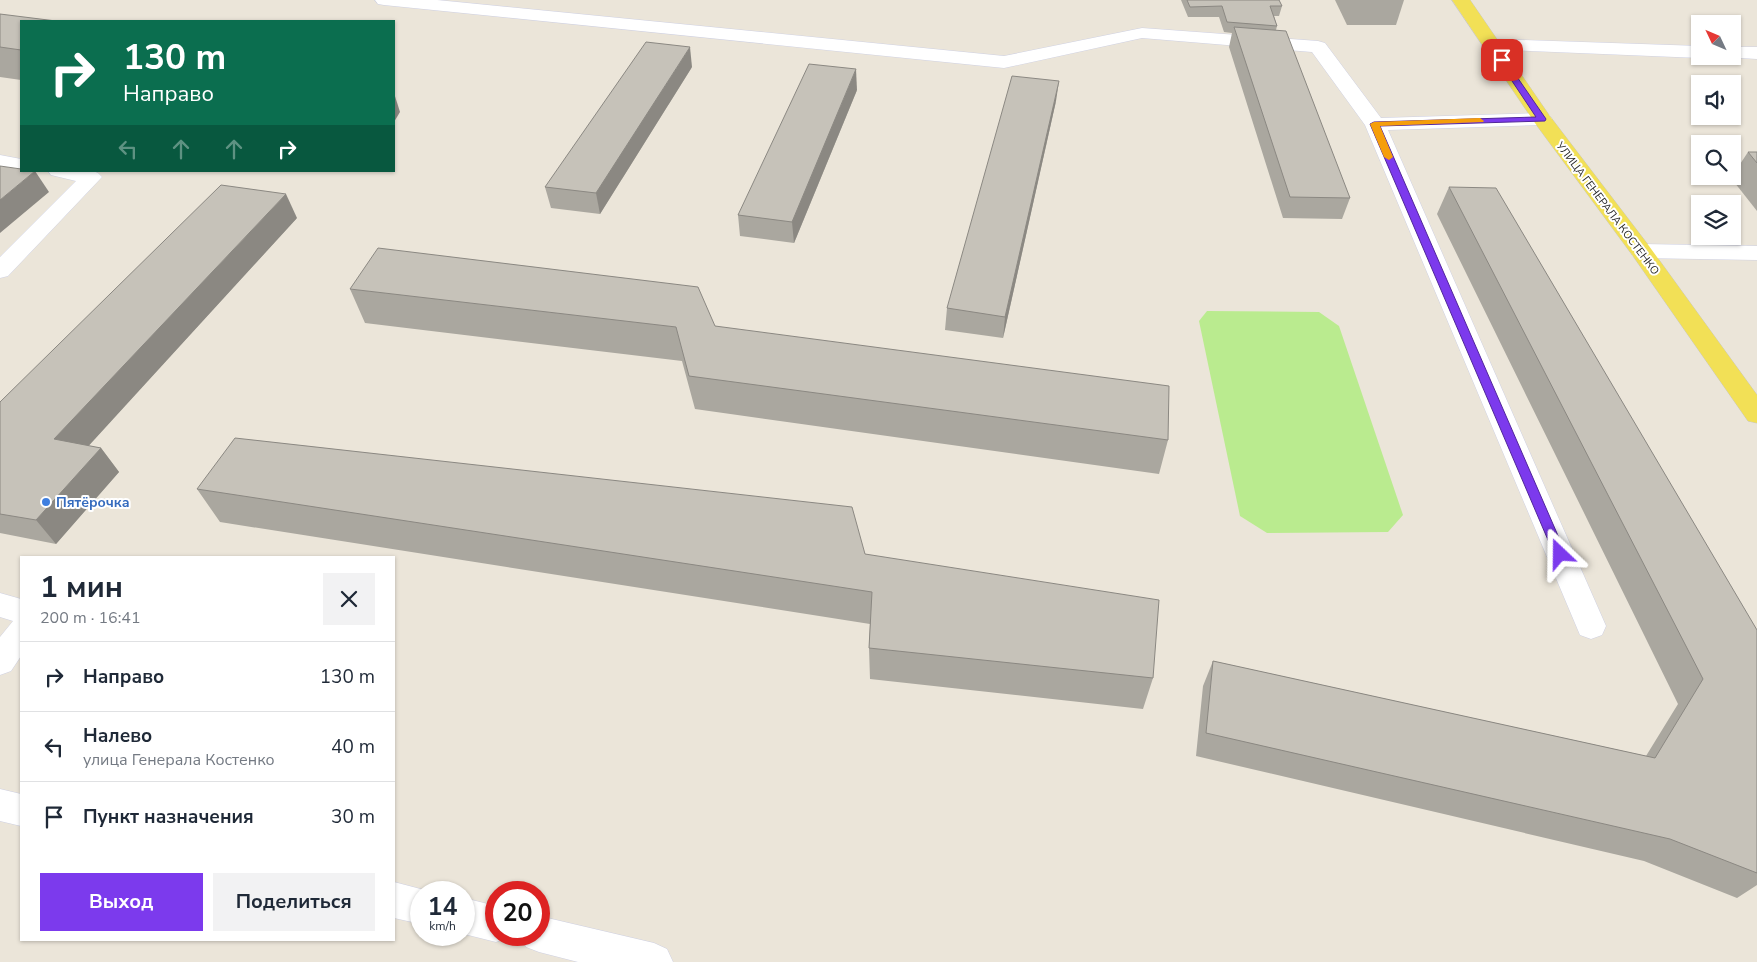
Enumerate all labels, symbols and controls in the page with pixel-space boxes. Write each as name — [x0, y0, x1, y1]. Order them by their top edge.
north arrow — [1691, 15, 1741, 65]
map controls — [1691, 15, 1741, 245]
text: 130 m — [123, 34, 226, 81]
pin — [1481, 39, 1523, 81]
icon: right — [40, 40, 105, 105]
icon: arrive — [1488, 46, 1516, 74]
button: sound — [1691, 75, 1741, 125]
text: Направо — [123, 79, 214, 109]
icon: left — [114, 135, 142, 163]
icon: ahead — [167, 135, 195, 163]
icon: ahead — [220, 135, 248, 163]
icon: right — [273, 135, 301, 163]
button: search — [1691, 135, 1741, 185]
street label: УЛИЦА ГЕНЕРАЛА КОСТЕНКО — [1552, 138, 1663, 278]
button: layers — [1691, 195, 1741, 245]
place label: Пятёрочка — [56, 493, 130, 512]
marker: Пятёрочка — [40, 496, 52, 508]
position arrow — [1533, 527, 1585, 579]
text: 1 мин — [40, 567, 123, 608]
button: close — [323, 573, 375, 625]
text: 200 m · 16:41 — [40, 607, 141, 629]
icon: right — [40, 663, 68, 691]
text: Направо — [83, 664, 164, 690]
text: 130 m — [320, 664, 375, 690]
text: Налево — [83, 723, 152, 749]
icon: left — [40, 733, 68, 761]
text: 40 m — [331, 734, 375, 760]
text: улица Генерала Костенко — [83, 749, 275, 771]
icon: arrive — [40, 803, 68, 831]
text: Пункт назначения — [83, 804, 254, 830]
text: 30 m — [331, 804, 375, 830]
button: Выход — [40, 873, 203, 931]
button: Поделиться — [213, 873, 375, 931]
speed limit sign: 20 — [485, 881, 550, 946]
text: 14 — [427, 890, 458, 924]
text: km/h — [429, 918, 456, 934]

